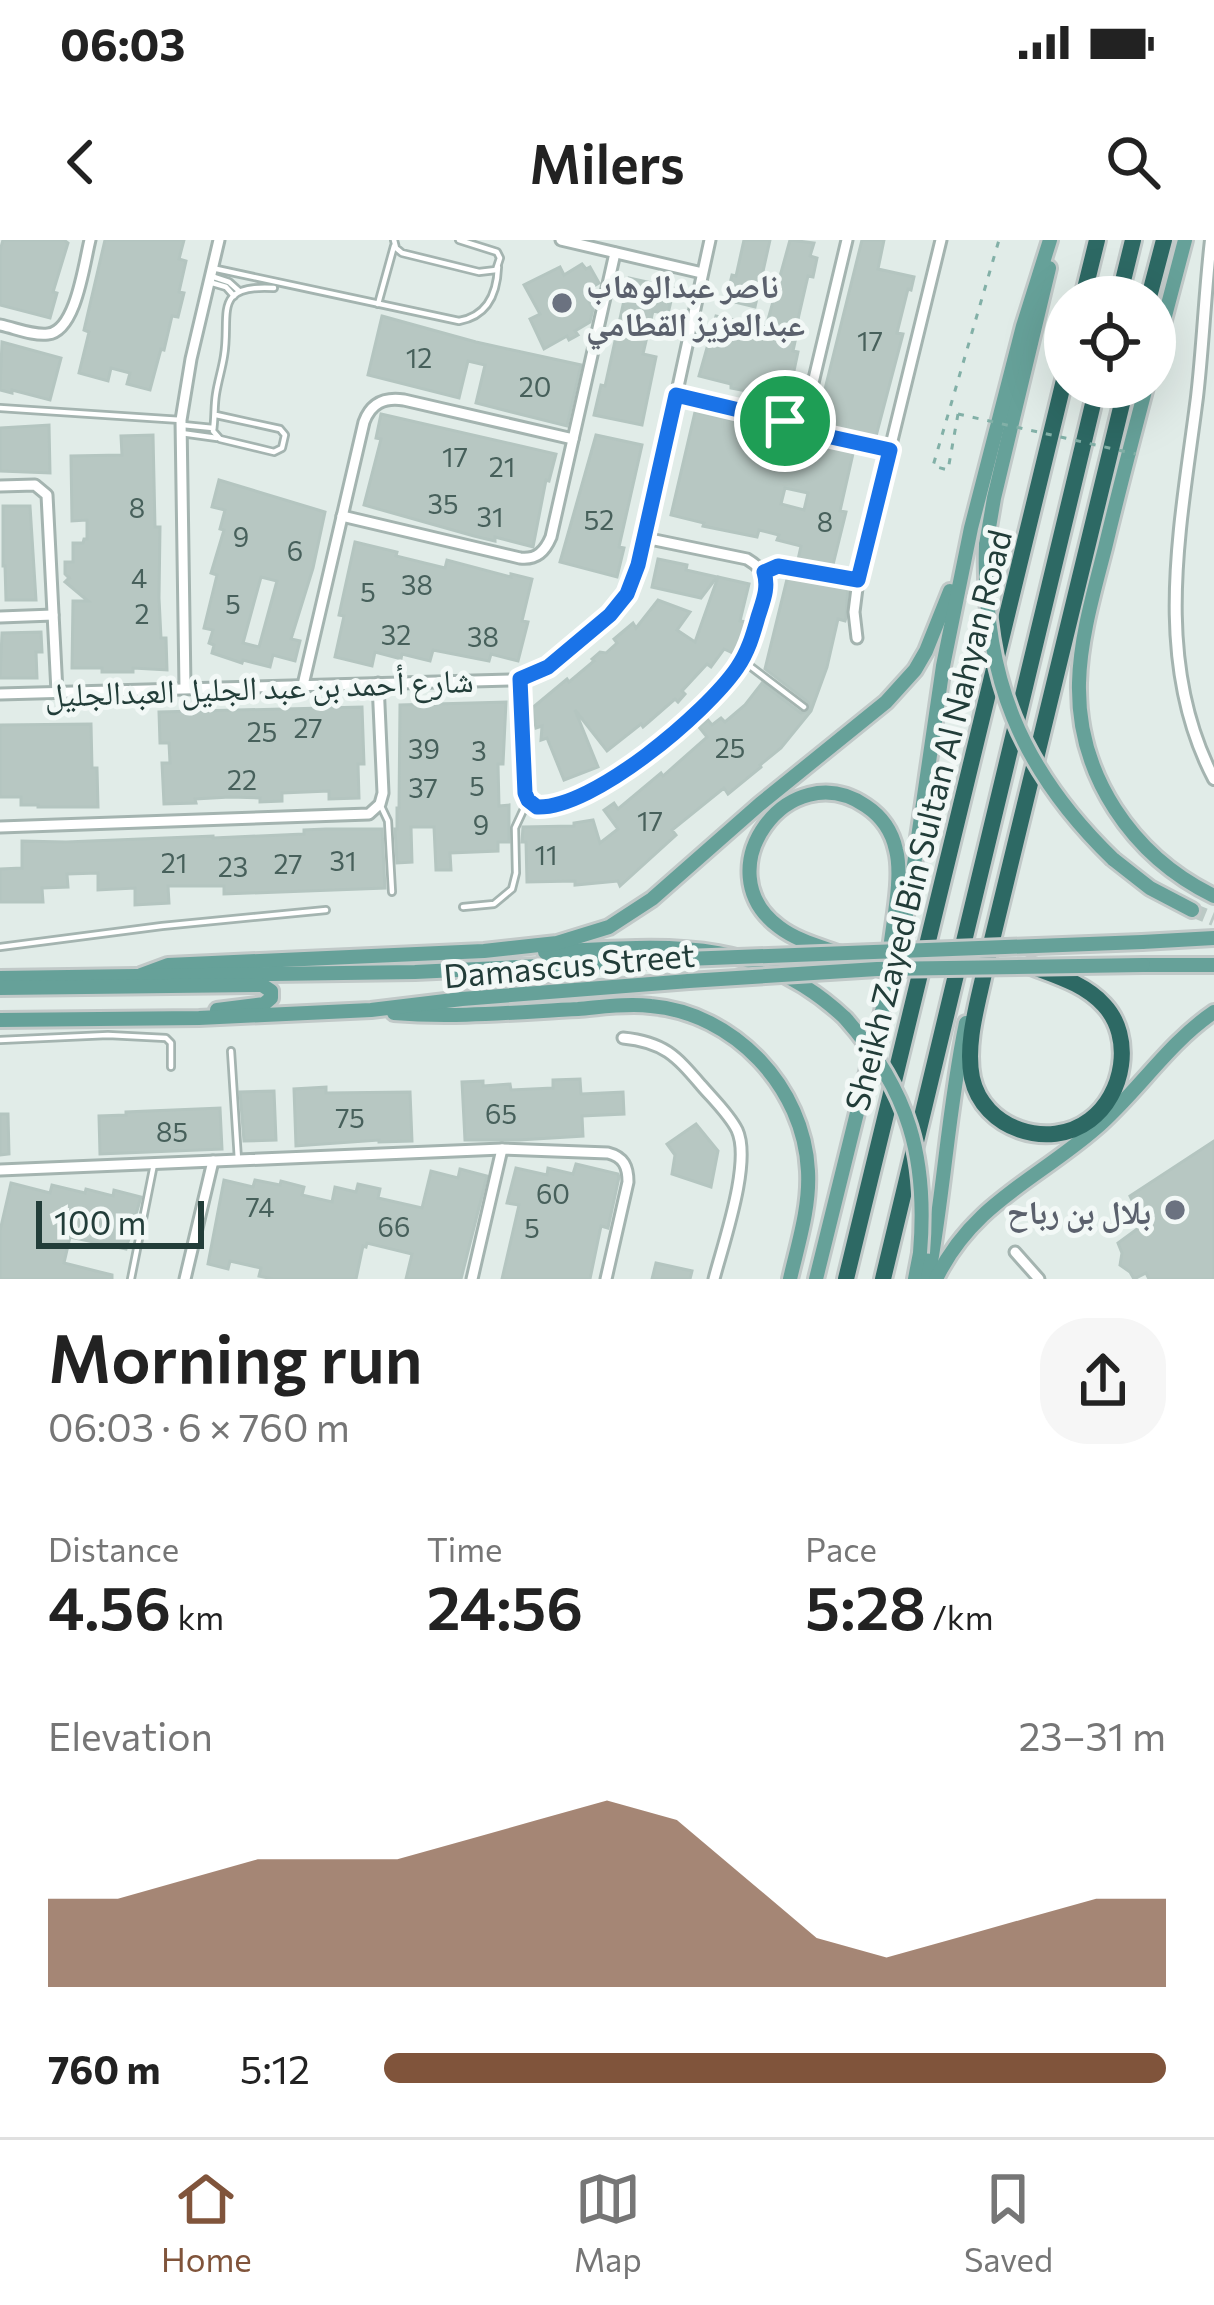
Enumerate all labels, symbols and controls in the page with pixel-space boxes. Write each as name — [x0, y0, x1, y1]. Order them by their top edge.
text: 06:03 — [60, 15, 185, 70]
icon: back — [48, 129, 114, 195]
text: Milers — [529, 129, 685, 195]
icon: search — [1100, 129, 1166, 195]
place label: ناصر عبدالوهاب عبدالعزيز القطامي — [586, 264, 805, 350]
map controls — [1044, 276, 1176, 408]
button: locate — [1044, 276, 1176, 408]
marker: ناصر عبدالوهاب عبدالعزيز القطامي — [549, 290, 575, 316]
house number: 17 — [857, 324, 883, 357]
house number: 12 — [406, 341, 432, 374]
house number: 20 — [519, 370, 551, 403]
pin — [734, 370, 836, 472]
icon: arrive — [752, 388, 818, 454]
house number: 17 — [442, 440, 468, 473]
house number: 21 — [489, 450, 515, 483]
house number: 35 — [428, 487, 458, 520]
house number: 8 — [129, 491, 145, 524]
house number: 31 — [477, 500, 503, 533]
house number: 52 — [584, 503, 614, 536]
house number: 8 — [817, 505, 833, 538]
house number: 9 — [233, 520, 249, 553]
street label: Sheikh Zayed Bin Sultan Al Nahyan Road — [835, 525, 1019, 1115]
house number: 6 — [287, 534, 303, 567]
house number: 4 — [131, 561, 147, 594]
house number: 38 — [401, 568, 433, 601]
house number: 5 — [360, 575, 376, 608]
house number: 5 — [225, 587, 241, 620]
house number: 2 — [135, 597, 149, 630]
house number: 32 — [381, 618, 411, 651]
house number: 38 — [467, 620, 499, 653]
street label: شارع أحمد بن عبد الجليل العبدالجليل — [44, 658, 474, 716]
house number: 27 — [293, 711, 323, 744]
house number: 25 — [247, 715, 277, 748]
house number: 25 — [715, 731, 745, 764]
house number: 39 — [408, 732, 440, 765]
house number: 3 — [471, 734, 487, 767]
house number: 22 — [227, 763, 257, 796]
house number: 5 — [469, 769, 485, 802]
house number: 37 — [408, 771, 438, 804]
house number: 17 — [637, 804, 663, 837]
house number: 9 — [473, 808, 489, 841]
house number: 11 — [534, 838, 558, 871]
house number: 31 — [330, 844, 356, 877]
house number: 21 — [161, 846, 187, 879]
house number: 27 — [273, 847, 303, 880]
house number: 23 — [218, 850, 248, 883]
street label: Damascus Street — [442, 933, 696, 995]
house number: 65 — [485, 1097, 517, 1130]
house number: 75 — [335, 1101, 365, 1134]
house number: 85 — [156, 1115, 188, 1148]
house number: 60 — [536, 1177, 570, 1210]
house number: 74 — [246, 1190, 274, 1223]
place label: بلال بن رباح — [1007, 1190, 1151, 1233]
scale bar — [36, 1195, 204, 1248]
marker: بلال بن رباح — [1162, 1197, 1188, 1223]
text: 100 m — [54, 1201, 146, 1242]
house number: 66 — [378, 1210, 410, 1243]
house number: 5 — [524, 1211, 540, 1244]
text: Morning run — [48, 1316, 423, 1397]
button: share — [1040, 1318, 1166, 1444]
text: 06:03 · 6 × 760 m — [48, 1402, 350, 1450]
text: Distance — [48, 1528, 179, 1569]
text: Time — [427, 1528, 503, 1569]
text: Pace — [805, 1528, 877, 1569]
text: 4.56 — [48, 1569, 171, 1642]
text: 24:56 — [427, 1569, 583, 1642]
text: 5:28 — [805, 1569, 926, 1642]
text: km — [171, 1596, 224, 1637]
text: /km — [926, 1596, 994, 1637]
text: Elevation — [48, 1711, 213, 1759]
text: 23–31 m — [1019, 1711, 1166, 1759]
text: 760 m — [48, 2044, 161, 2092]
text: 5:12 — [240, 2044, 310, 2092]
tab: Home — [161, 2166, 252, 2279]
tab: Map — [574, 2166, 642, 2279]
tab: Saved — [964, 2166, 1053, 2279]

